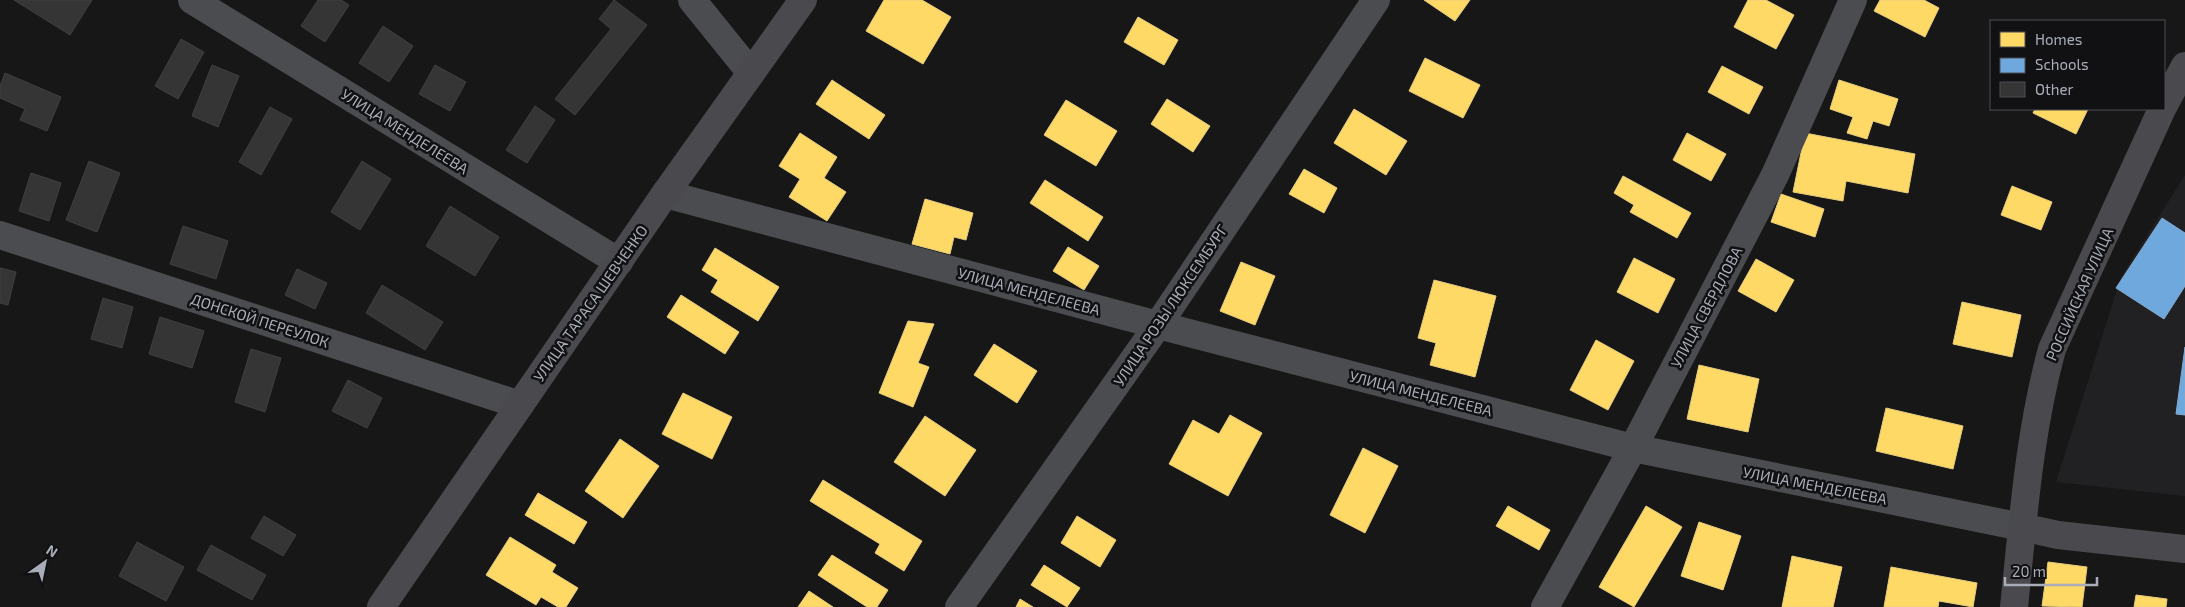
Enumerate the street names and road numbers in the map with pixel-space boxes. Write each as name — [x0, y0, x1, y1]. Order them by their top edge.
street label: УЛИЦА МЕНДЕЛЕЕВА — [338, 85, 472, 178]
street label: УЛИЦА ТАРАСА ШЕВЧЕНКО — [529, 221, 651, 385]
street label: УЛИЦА РОЗЫ ЛЮКСЕМБУРГ — [1109, 221, 1231, 389]
street label: РОССИЙСКАЯ УЛИЦА — [2042, 224, 2117, 363]
street label: УЛИЦА СВЕРДЛОВА — [1666, 243, 1746, 371]
street label: УЛИЦА МЕНДЕЛЕЕВА — [956, 263, 1103, 319]
street label: ДОНСКОЙ ПЕРЕУЛОК — [189, 289, 331, 351]
street label: УЛИЦА МЕНДЕЛЕЕВА — [1348, 367, 1495, 420]
street label: УЛИЦА МЕНДЕЛЕЕВА — [1741, 462, 1889, 508]

